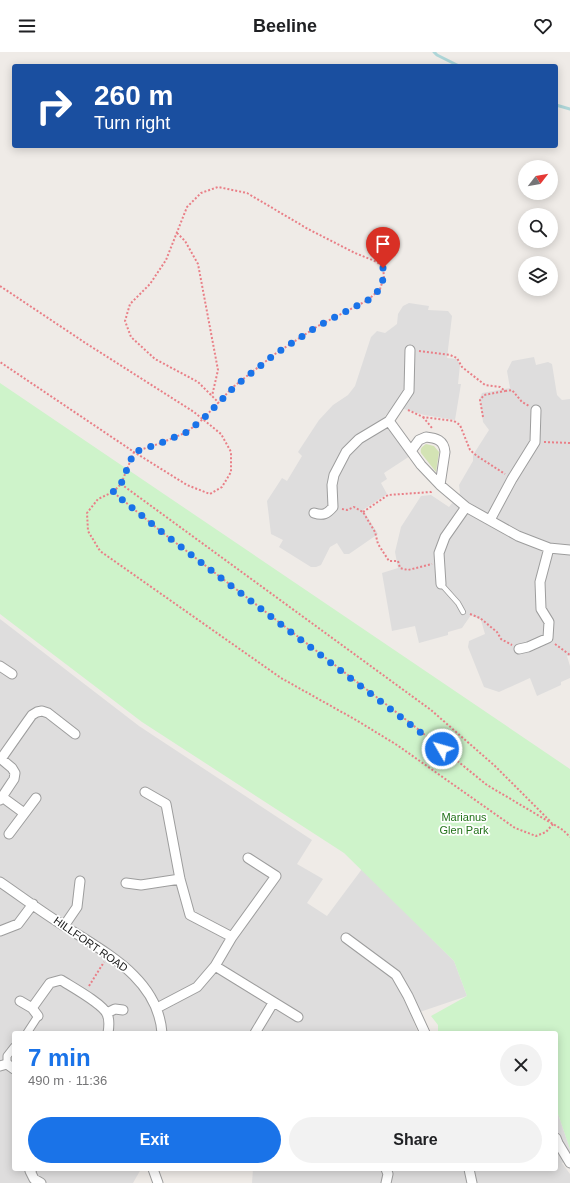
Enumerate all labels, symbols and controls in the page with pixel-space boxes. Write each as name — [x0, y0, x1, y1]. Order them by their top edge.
icon: menu — [16, 15, 38, 37]
icon: heart — [532, 15, 554, 37]
text: Beeline — [253, 16, 317, 36]
icon: right — [28, 80, 80, 132]
text: 260 m — [94, 80, 173, 111]
text: Turn right — [94, 113, 170, 133]
north arrow — [518, 160, 558, 200]
map controls — [518, 160, 558, 296]
button: search — [518, 208, 558, 248]
pin — [366, 227, 400, 268]
icon: arrive — [372, 233, 394, 255]
button: layers — [518, 256, 558, 296]
position arrow — [421, 728, 463, 770]
park label: Marianus Glen Park — [440, 811, 489, 836]
street label: HILLFORT ROAD — [52, 914, 130, 974]
text: 7 min — [28, 1044, 91, 1071]
button: close — [500, 1044, 542, 1086]
text: 490 m · 11:36 — [28, 1073, 107, 1088]
button: Exit — [28, 1117, 281, 1163]
button: Share — [289, 1117, 542, 1163]

